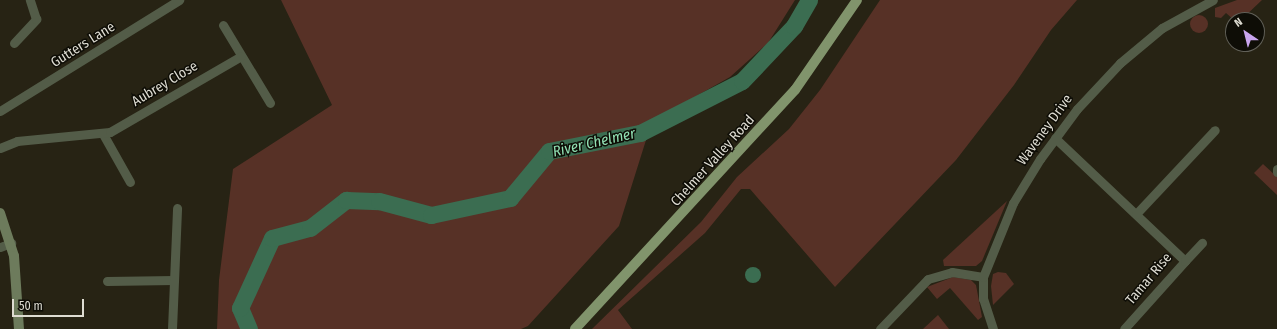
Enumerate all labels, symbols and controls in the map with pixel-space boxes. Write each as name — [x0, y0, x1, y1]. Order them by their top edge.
north arrow — [1225, 12, 1265, 52]
text: N — [1232, 15, 1245, 30]
street label: Gutters Lane — [48, 19, 118, 71]
street label: Aubrey Close — [129, 58, 201, 110]
street label: Waveney Drive — [1014, 91, 1076, 169]
street label: Chelmer Valley Road — [668, 112, 758, 210]
water label: River Chelmer — [551, 125, 637, 161]
street label: Tamar Rise — [1122, 250, 1176, 308]
scale bar — [14, 291, 86, 317]
text: 50 m — [19, 299, 43, 313]

